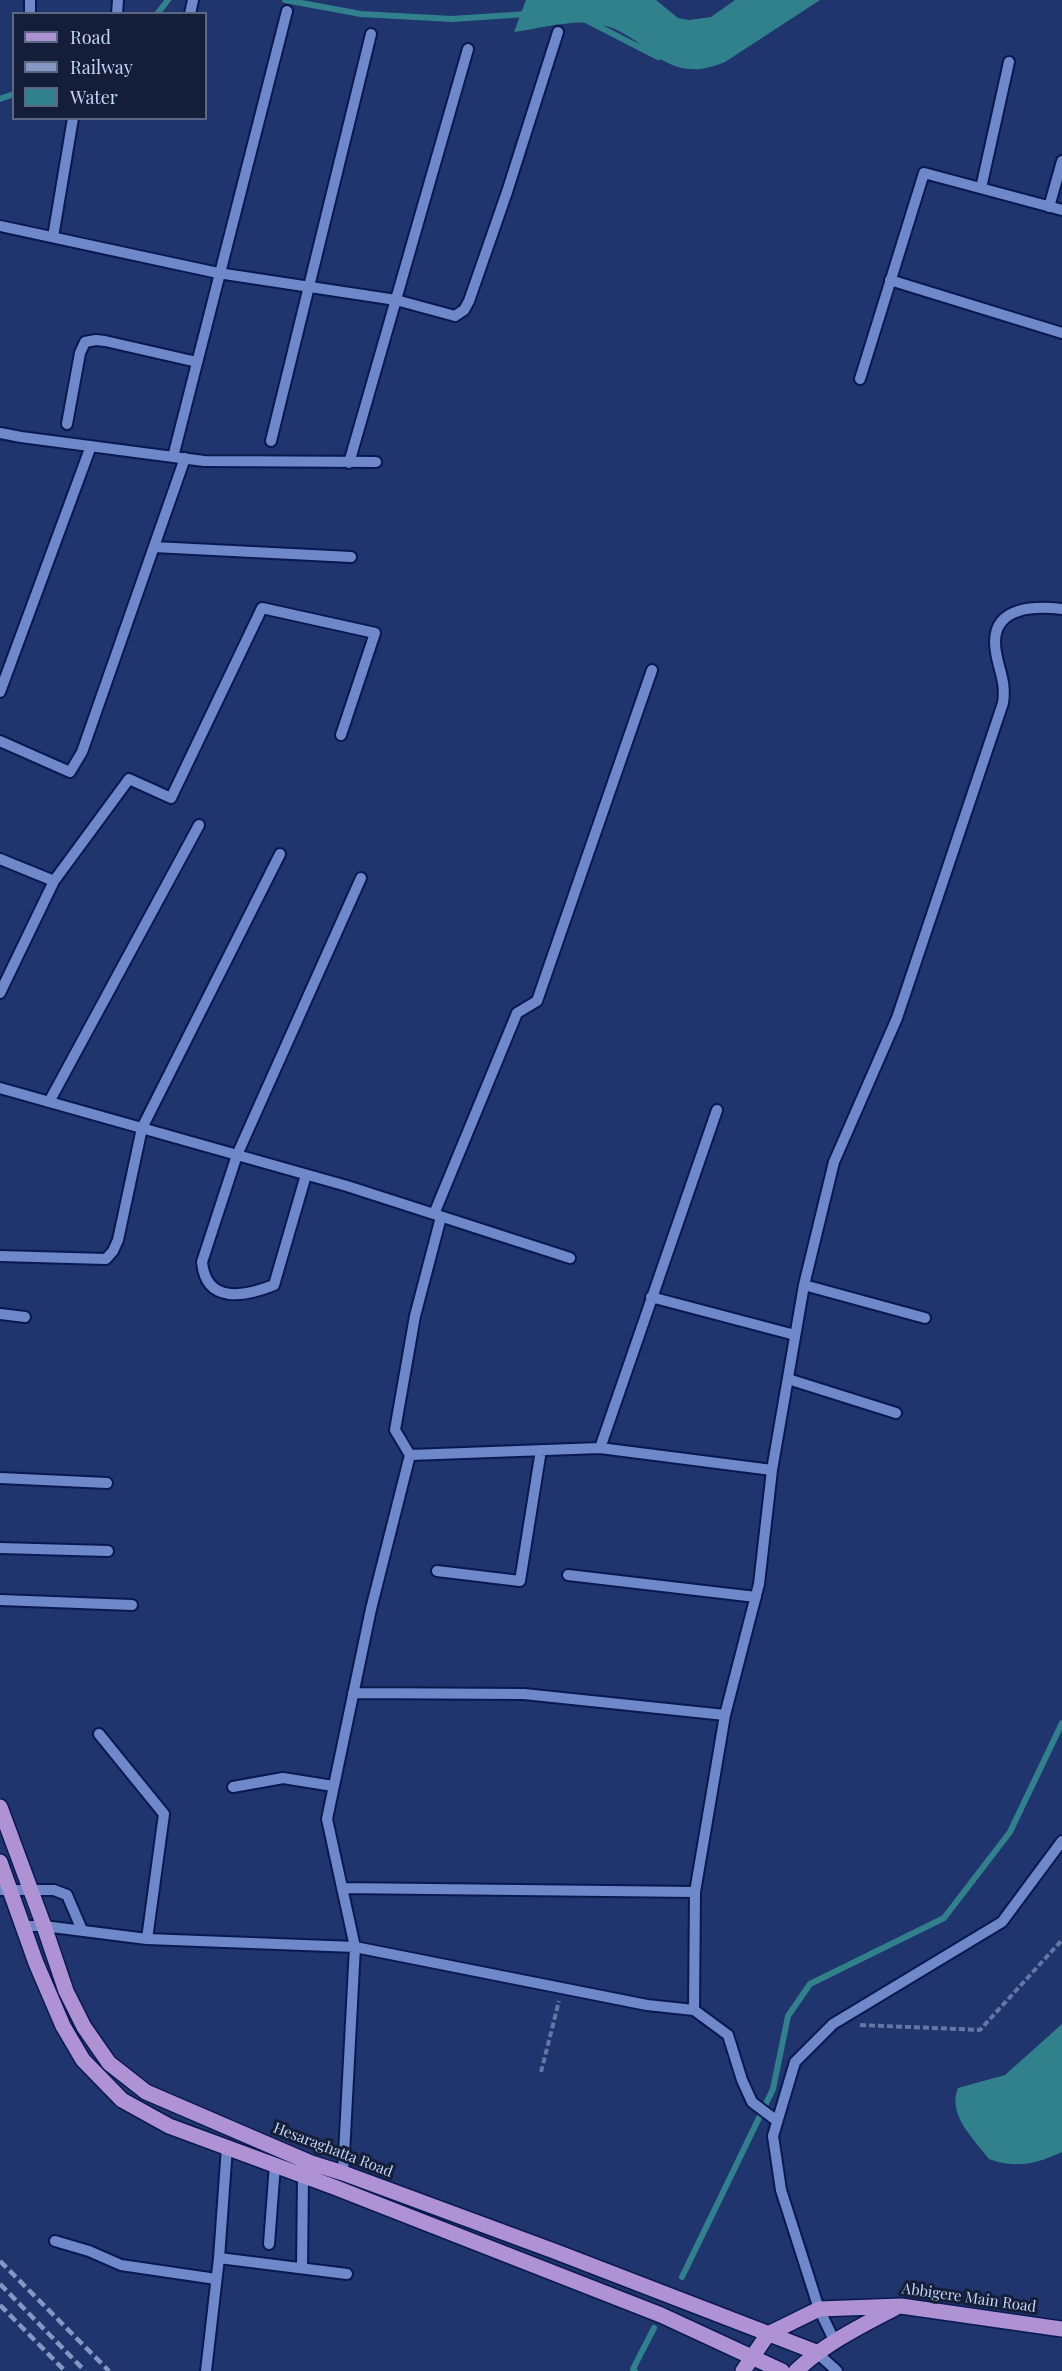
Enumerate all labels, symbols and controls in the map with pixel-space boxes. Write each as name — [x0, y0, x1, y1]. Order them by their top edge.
legend — [12, 12, 207, 120]
text: Road — [70, 25, 111, 49]
text: Railway — [70, 55, 133, 79]
text: Water — [70, 85, 118, 109]
street label: Hesaraghatta Road — [271, 2119, 395, 2181]
street label: Abbigere Main Road — [901, 2280, 1037, 2316]

